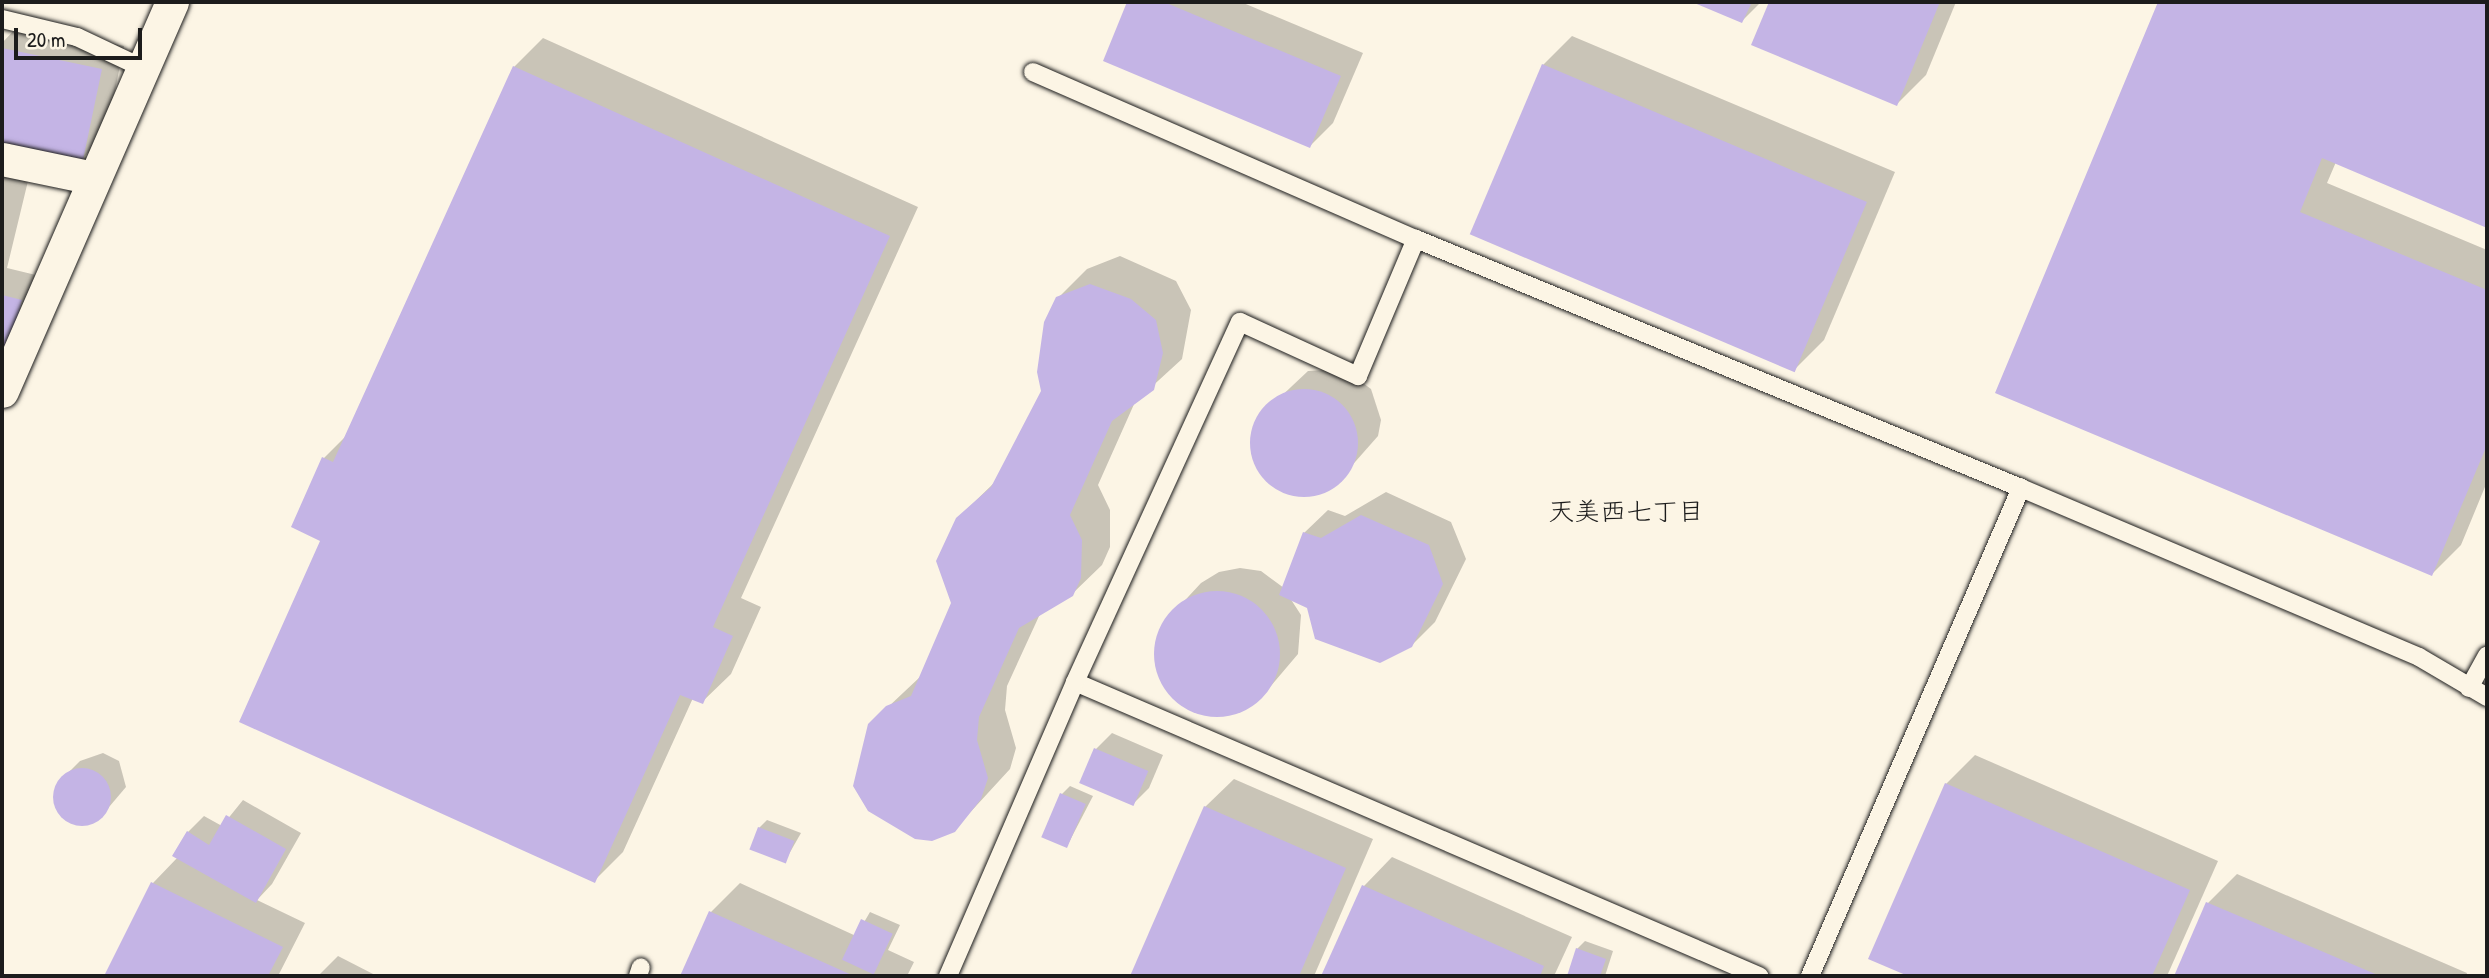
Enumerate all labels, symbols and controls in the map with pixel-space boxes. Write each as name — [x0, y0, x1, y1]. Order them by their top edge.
scale bar — [18, 14, 145, 58]
text: 20 m — [27, 25, 65, 54]
district label: 天美西七丁目 — [1548, 495, 1704, 527]

